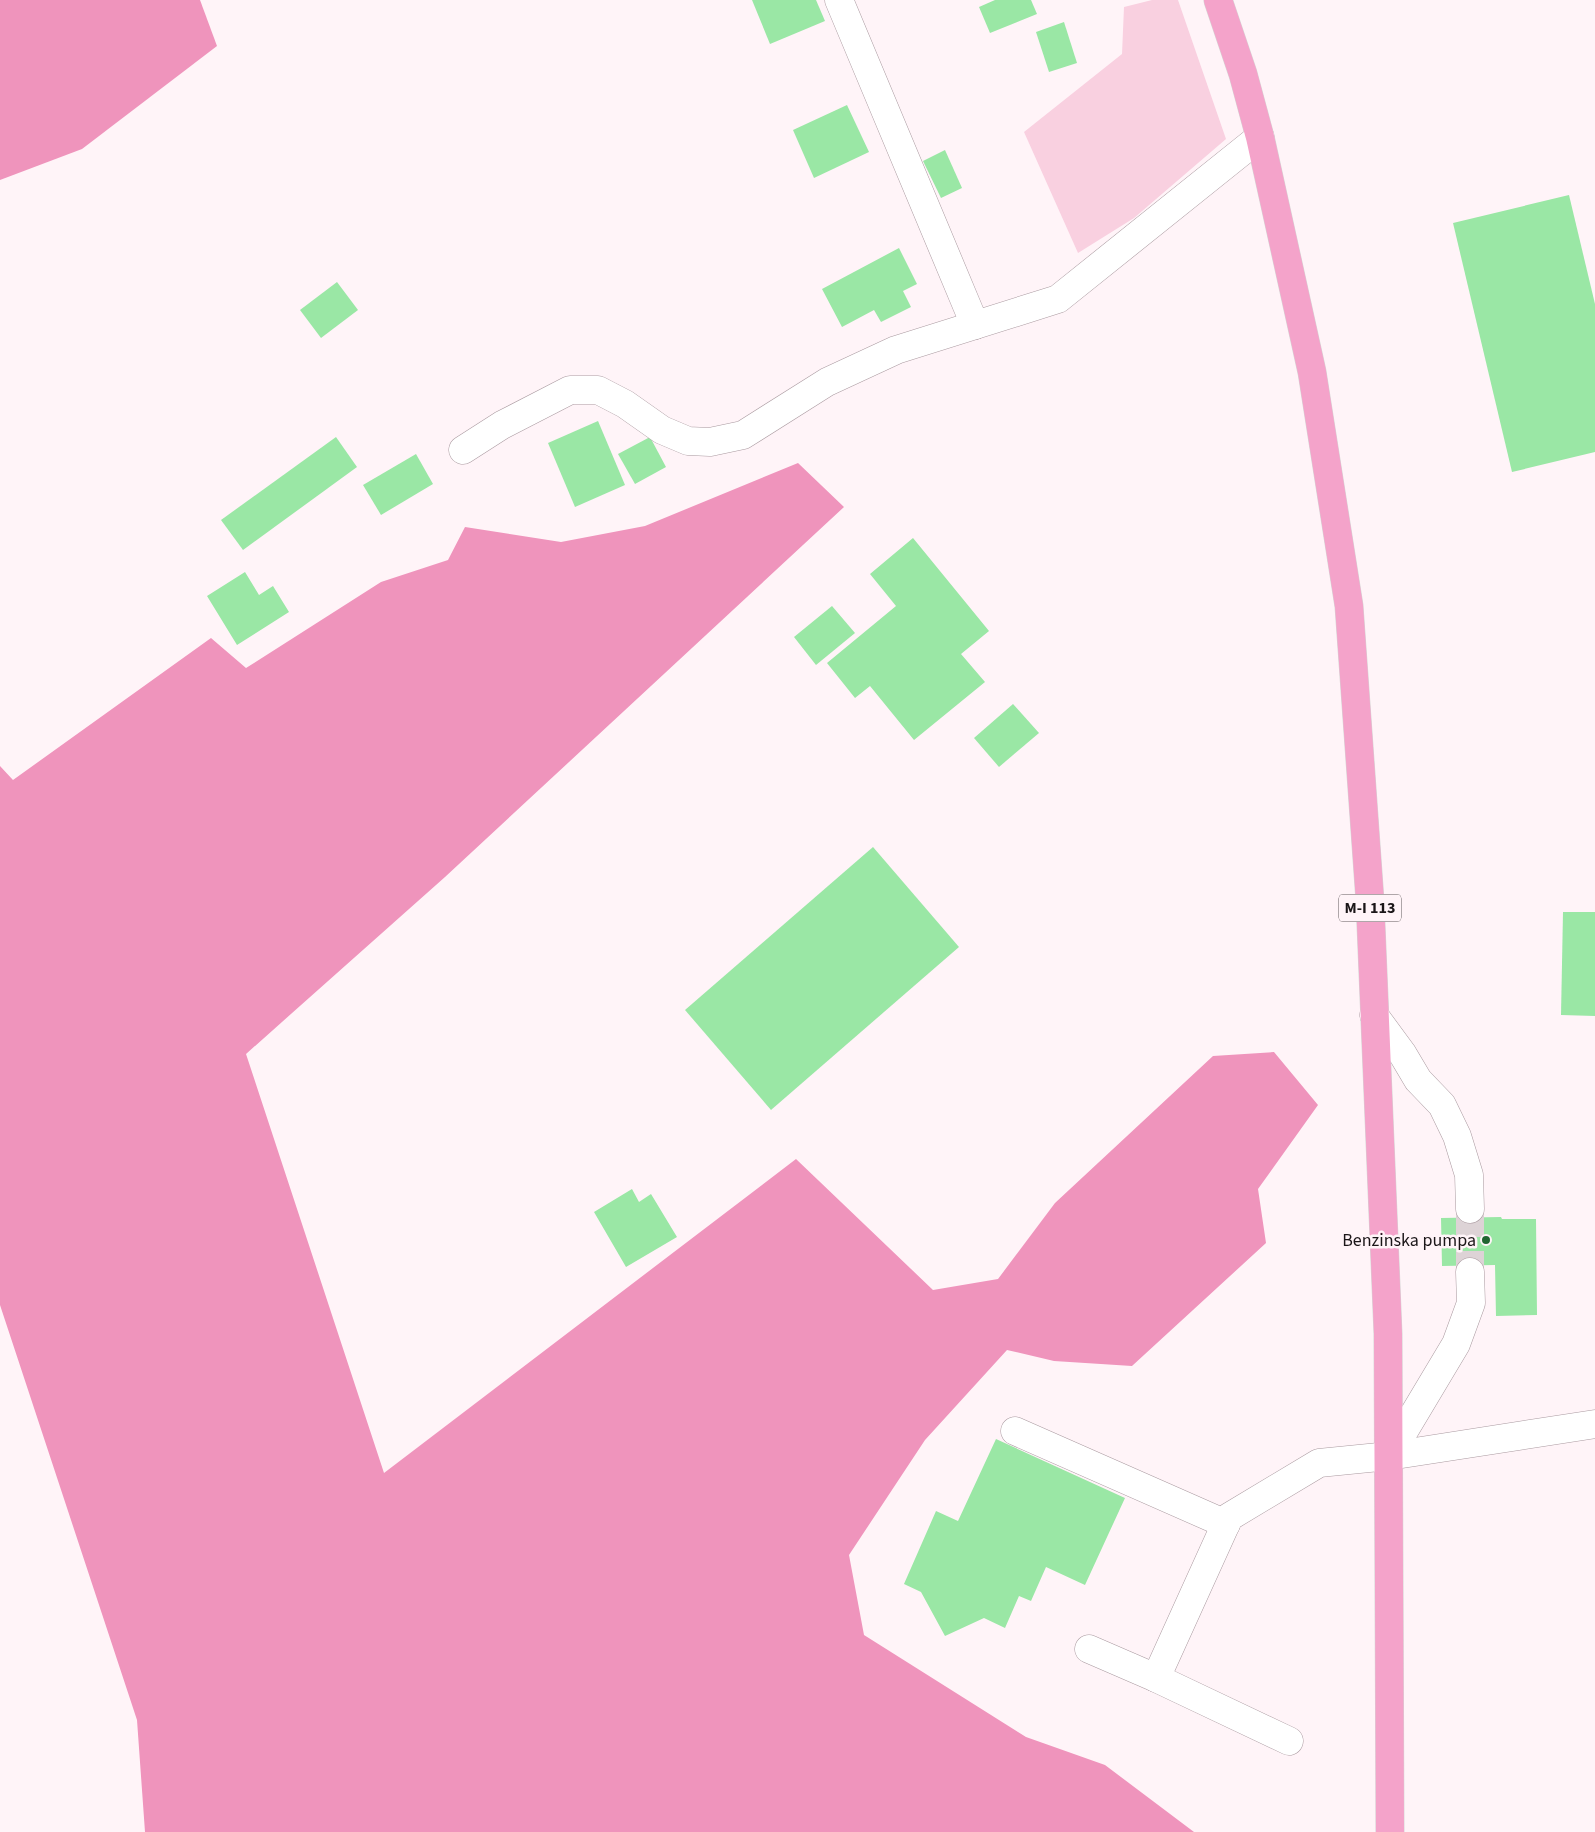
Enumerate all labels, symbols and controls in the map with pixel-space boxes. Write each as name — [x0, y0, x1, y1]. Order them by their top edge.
road number: M-I 113 — [1339, 894, 1401, 921]
place label: Benzinska pumpa — [1342, 1228, 1476, 1253]
marker: Benzinska pumpa — [1480, 1234, 1492, 1246]

